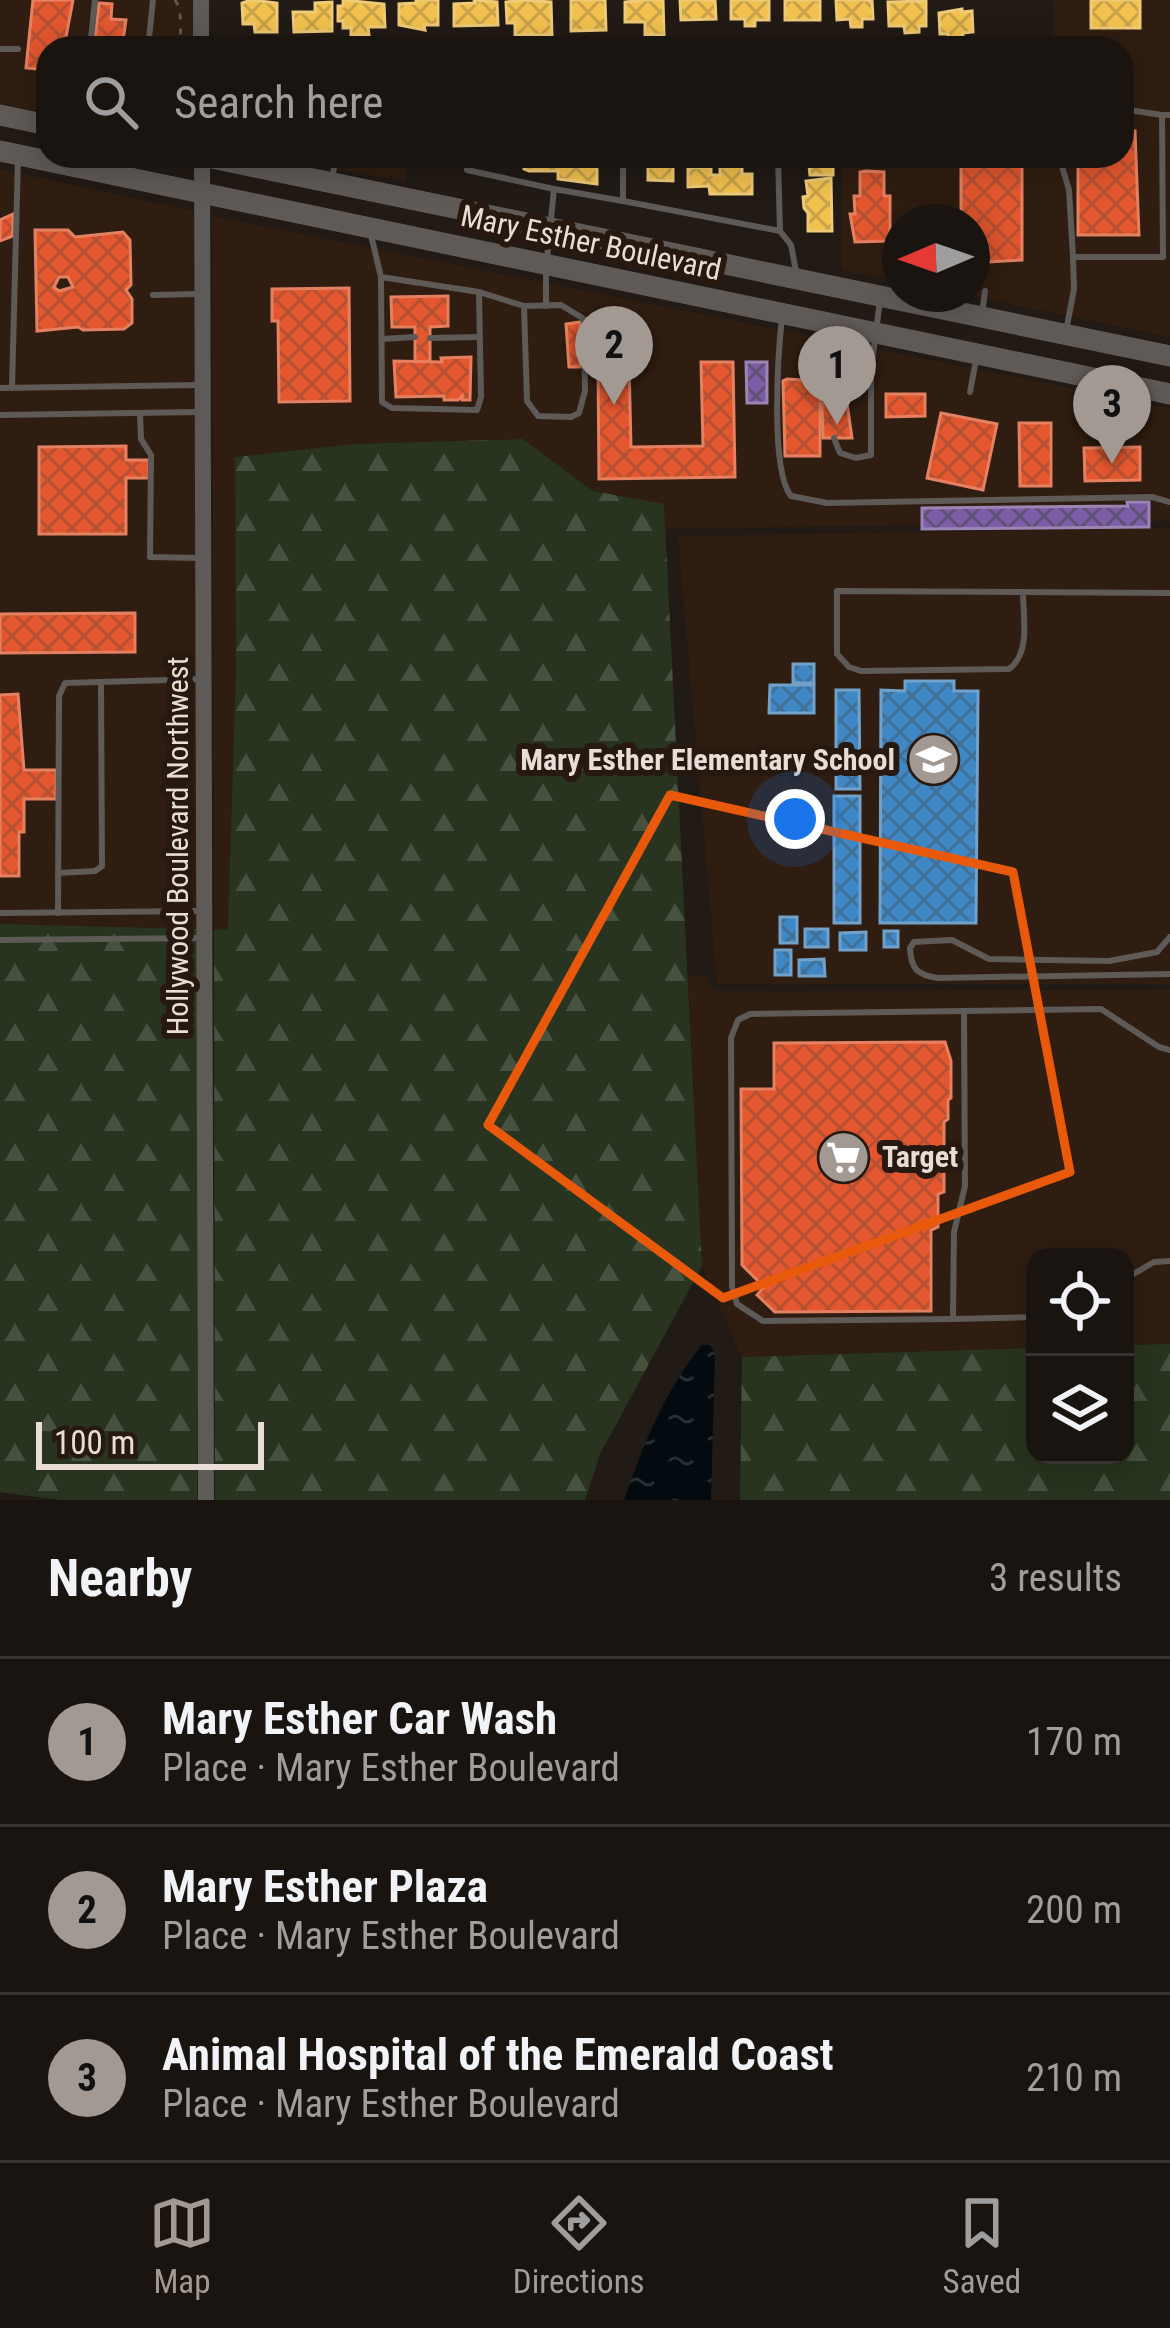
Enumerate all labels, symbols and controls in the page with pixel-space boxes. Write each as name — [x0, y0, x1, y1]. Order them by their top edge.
search box — [36, 36, 1134, 168]
icon: search — [78, 69, 144, 135]
text: Search here — [174, 76, 383, 129]
street label: Mary Esther Boulevard — [458, 198, 724, 287]
north arrow — [882, 204, 990, 312]
pin: 2 — [575, 306, 653, 405]
pin: 1 — [798, 326, 876, 425]
pin: 3 — [1073, 365, 1151, 464]
street label: Hollywood Boulevard Northwest — [160, 657, 195, 1035]
school or university icon: Mary Esther Elementary School — [906, 732, 962, 788]
place label: Mary Esther Elementary School — [520, 742, 895, 777]
your location — [765, 789, 825, 849]
supermarket icon: Target — [815, 1129, 871, 1185]
place label: Target — [882, 1139, 958, 1174]
map controls — [1026, 1248, 1134, 1464]
button: locate — [1026, 1248, 1134, 1356]
button: layers — [1026, 1356, 1134, 1464]
scale bar — [36, 1416, 264, 1469]
text: 100 m — [54, 1423, 135, 1462]
text: Nearby — [48, 1549, 192, 1608]
text: 3 results — [989, 1555, 1122, 1601]
text: Mary Esther Car Wash — [162, 1692, 557, 1745]
text: 1 — [77, 1719, 97, 1765]
text: 170 m — [1026, 1719, 1122, 1765]
text: Place · Mary Esther Boulevard — [162, 1745, 620, 1791]
text: Mary Esther Plaza — [162, 1860, 488, 1913]
text: 2 — [77, 1887, 97, 1933]
text: 200 m — [1026, 1887, 1122, 1933]
text: Place · Mary Esther Boulevard — [162, 1913, 620, 1959]
text: Animal Hospital of the Emerald Coast — [162, 2028, 834, 2081]
text: 3 — [77, 2055, 97, 2101]
text: 210 m — [1026, 2055, 1122, 2101]
text: Place · Mary Esther Boulevard — [162, 2081, 620, 2127]
tab: Map — [149, 2190, 215, 2301]
tab: Directions — [513, 2190, 645, 2301]
tab: Saved — [943, 2190, 1021, 2301]

